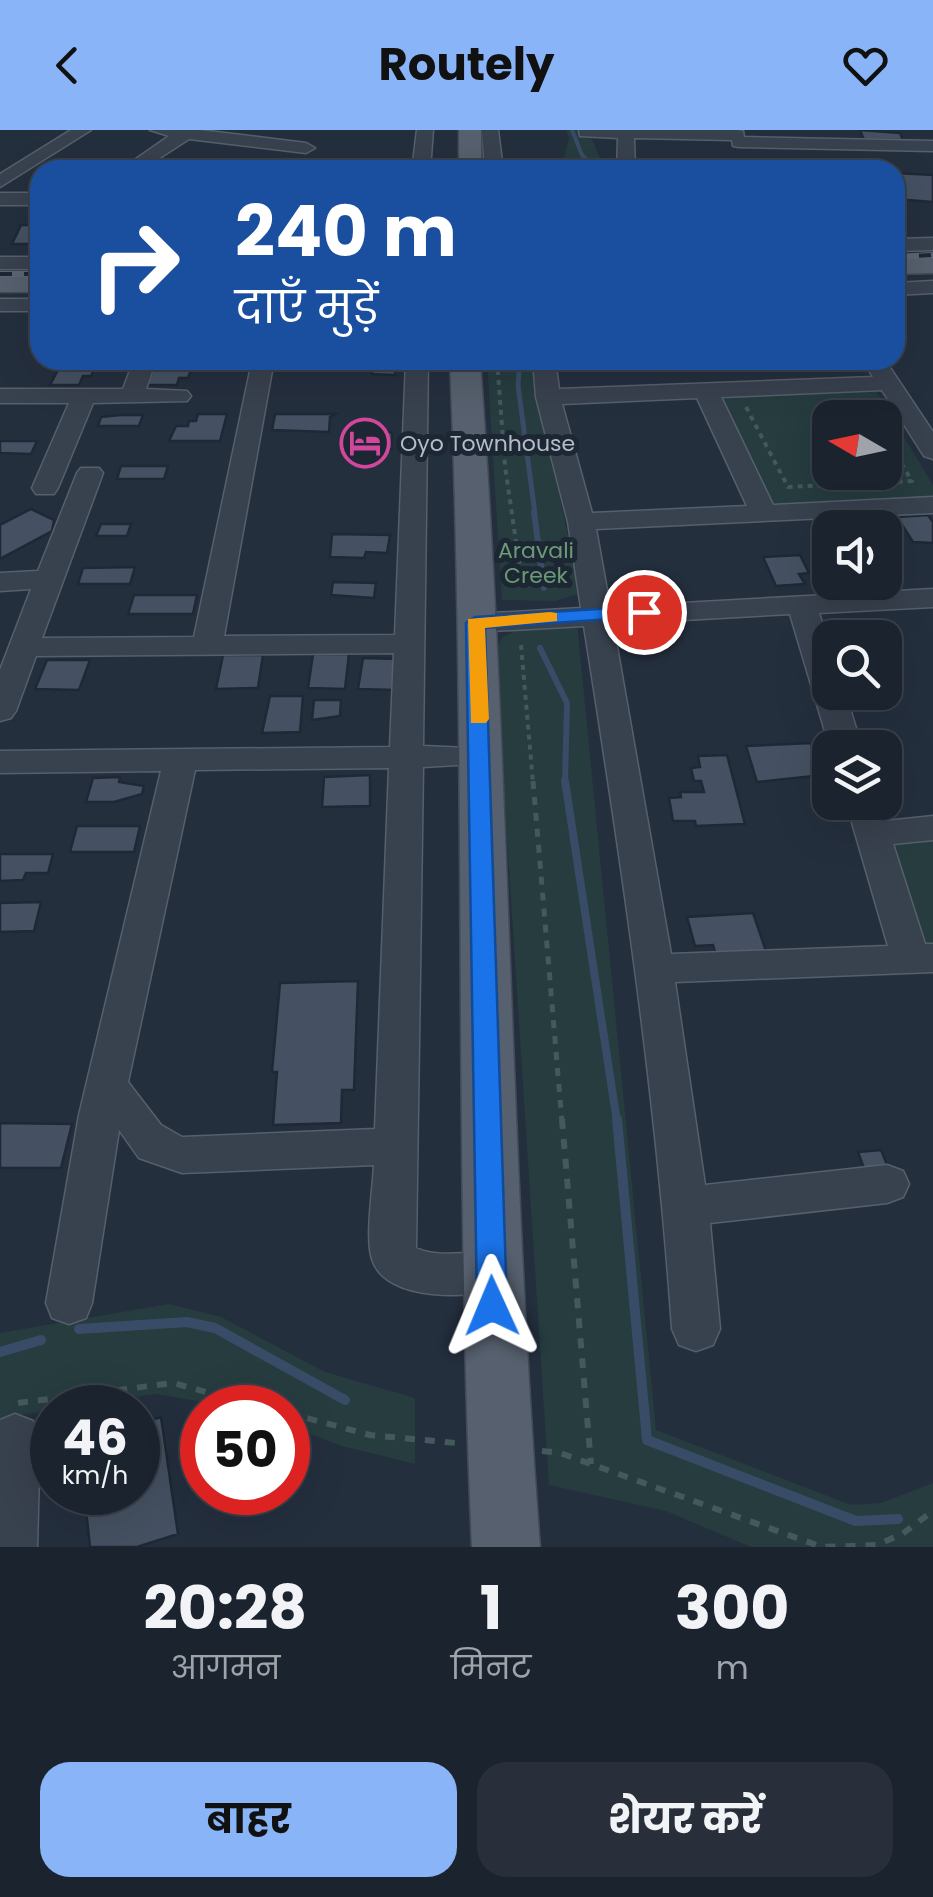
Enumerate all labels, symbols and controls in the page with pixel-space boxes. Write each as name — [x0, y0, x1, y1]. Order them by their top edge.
text: Routely — [378, 33, 555, 96]
icon: back — [40, 38, 95, 93]
icon: heart — [838, 38, 893, 93]
text: 240 m — [235, 182, 457, 281]
icon: right — [70, 200, 200, 330]
text: दाएँ मुड़ें — [235, 276, 378, 339]
north arrow — [812, 400, 902, 490]
map controls — [812, 400, 902, 820]
hotel icon: Oyo Townhouse — [339, 417, 391, 469]
place label: Oyo Townhouse — [400, 428, 575, 459]
button: sound — [812, 510, 902, 600]
park label: Aravali Creek — [498, 535, 574, 591]
pin — [602, 570, 687, 655]
icon: arrive — [617, 585, 672, 640]
button: search — [812, 620, 902, 710]
button: layers — [812, 730, 902, 820]
position arrow — [440, 1254, 544, 1358]
speed limit sign: 50 — [180, 1385, 310, 1515]
text: 46 — [62, 1402, 128, 1473]
text: km/h — [62, 1458, 128, 1493]
text: 20:28 — [144, 1566, 307, 1650]
text: 1 — [480, 1566, 502, 1650]
text: 300 — [675, 1566, 789, 1650]
text: आगमन — [170, 1645, 280, 1690]
text: मिनट — [451, 1645, 531, 1690]
text: m — [716, 1645, 749, 1690]
button: बाहर — [40, 1762, 457, 1877]
button: शेयर करें — [477, 1762, 893, 1877]

